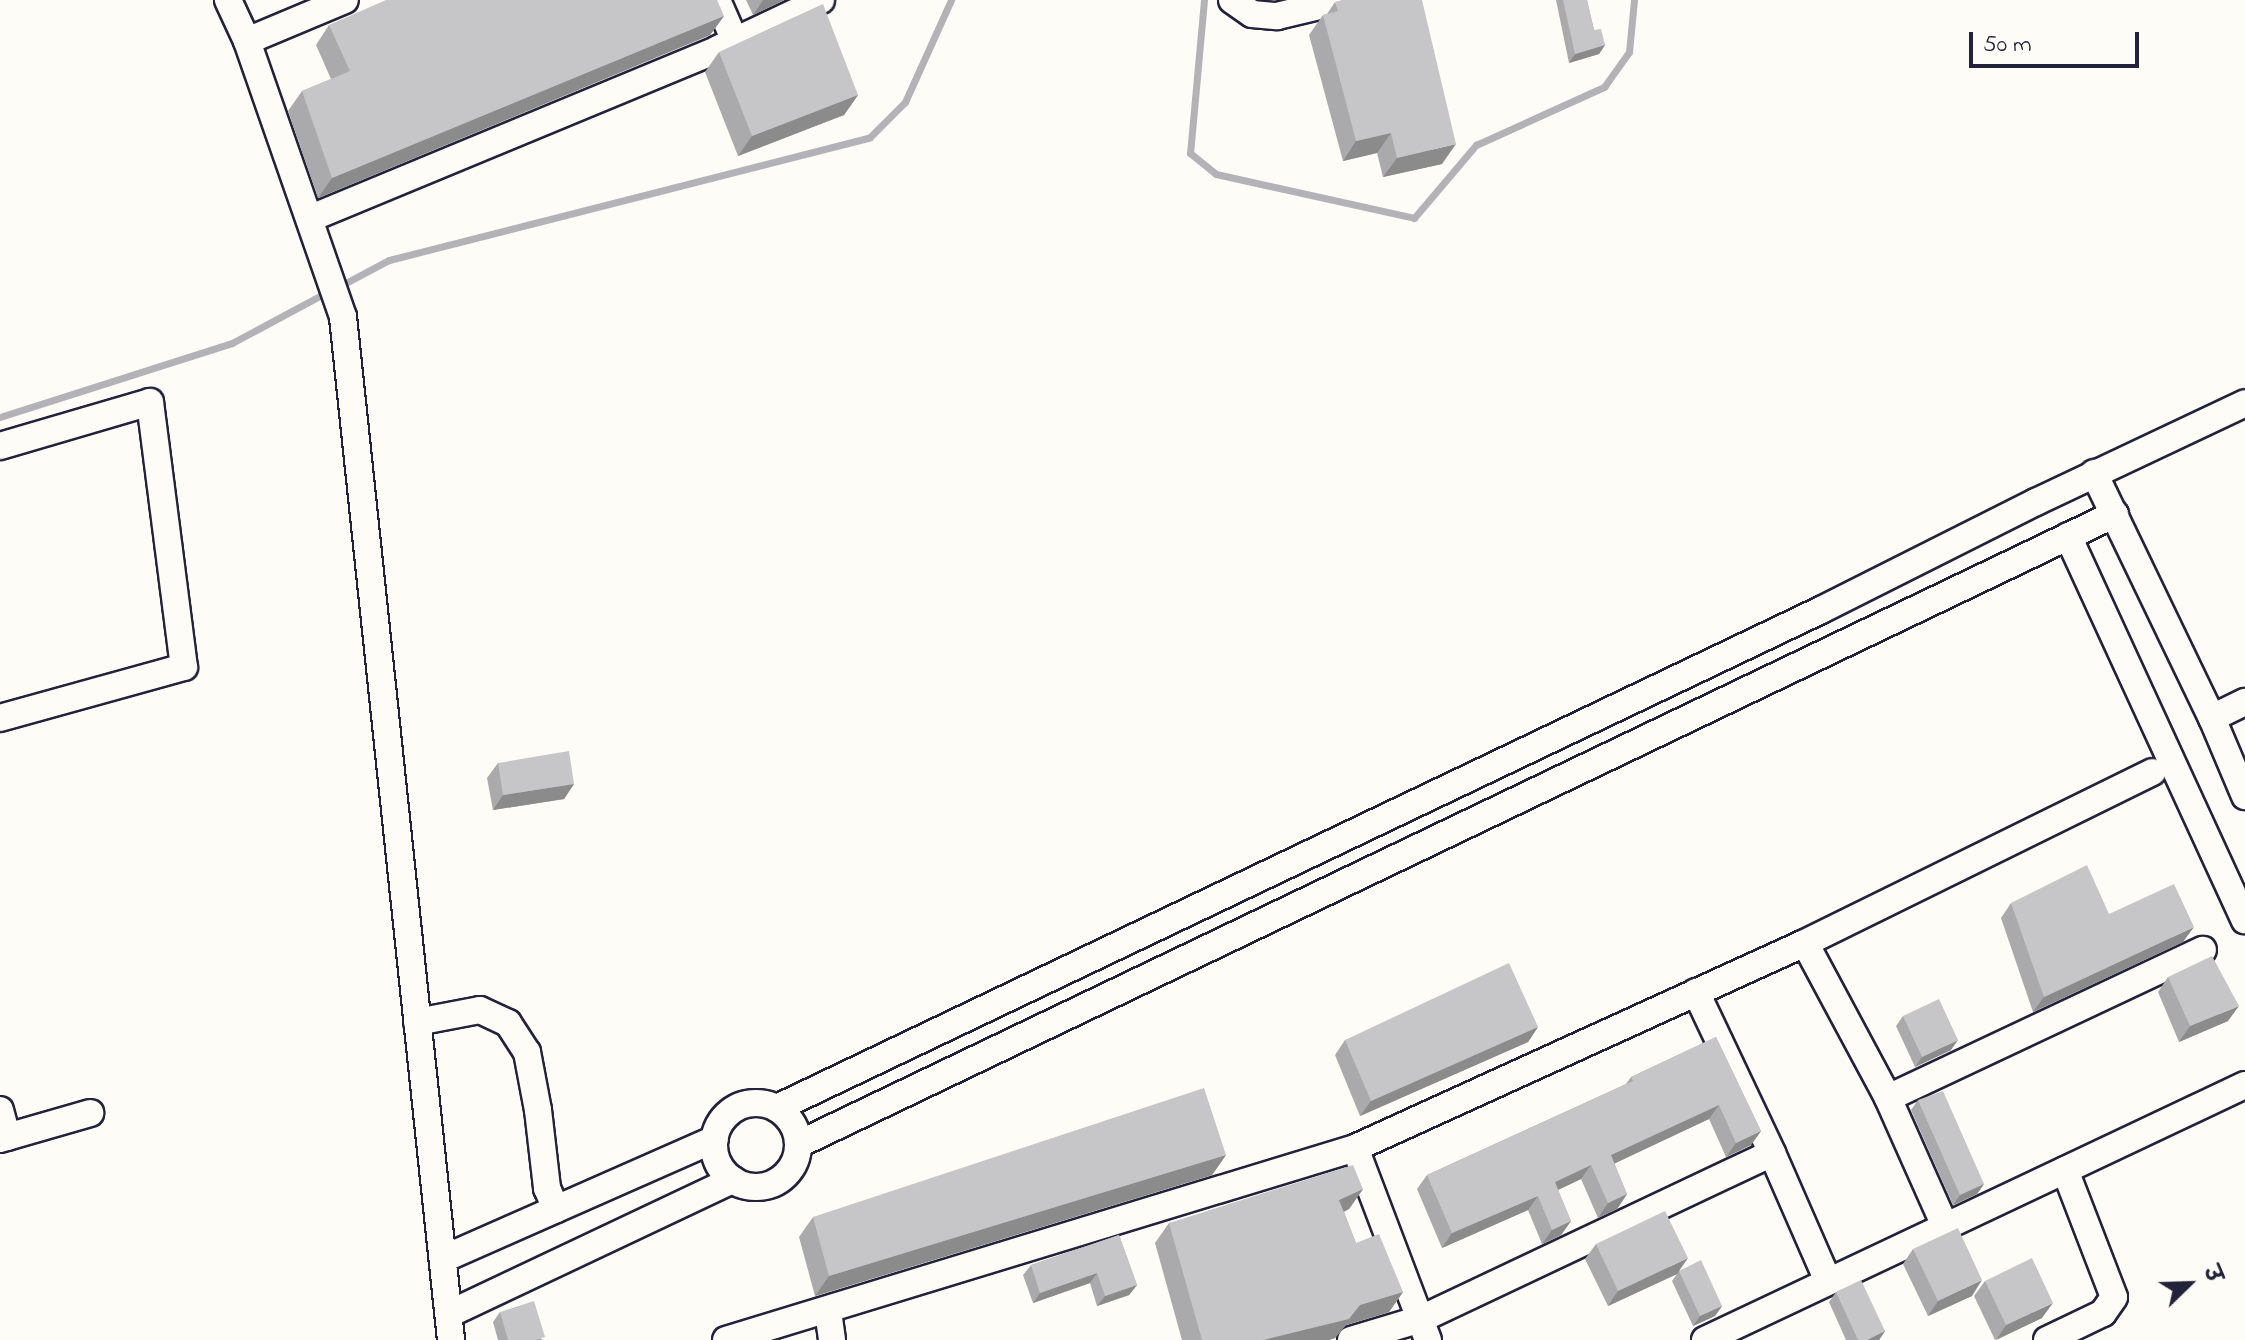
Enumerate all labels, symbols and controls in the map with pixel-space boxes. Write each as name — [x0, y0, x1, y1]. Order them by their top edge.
scale bar — [1973, 16, 2143, 66]
text: 50 m — [1983, 28, 2032, 63]
north arrow — [2149, 1244, 2229, 1324]
text: उ — [2194, 1262, 2229, 1288]

